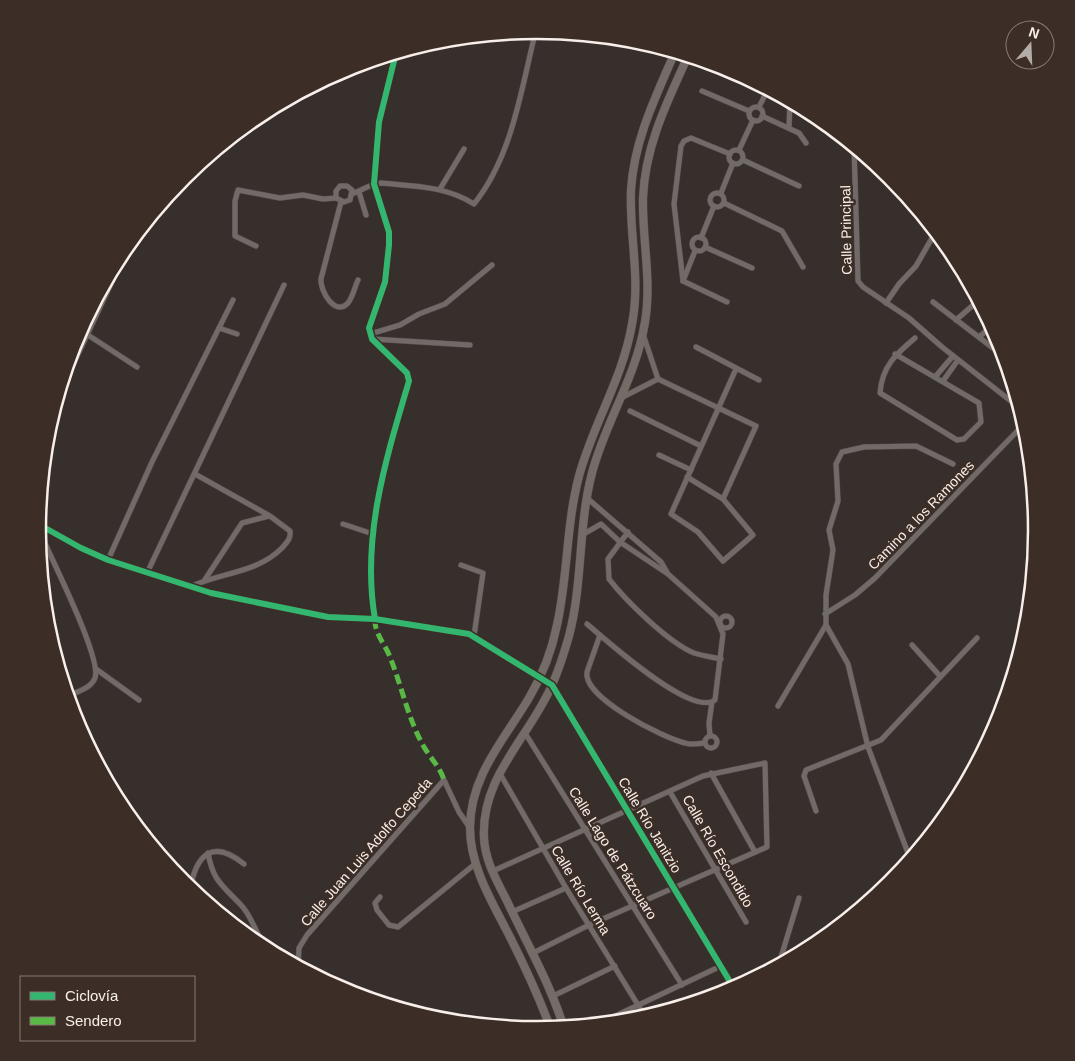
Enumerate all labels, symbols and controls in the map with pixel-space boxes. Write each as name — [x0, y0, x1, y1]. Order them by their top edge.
north arrow — [1005, 20, 1055, 70]
text: N — [1027, 23, 1042, 42]
street label: Calle Principal — [837, 185, 855, 275]
street label: Camino a los Ramones — [865, 457, 977, 573]
street label: Calle Juan Luis Adolfo Cepeda — [297, 774, 435, 930]
street label: Calle Río Janitzio — [615, 774, 685, 876]
street label: Calle Lago de Pátzcuaro — [566, 784, 661, 922]
street label: Calle Río Escondido — [679, 792, 757, 910]
street label: Calle Río Lerma — [548, 843, 614, 938]
legend — [20, 976, 195, 1041]
text: Ciclovía — [65, 987, 119, 1004]
text: Sendero — [65, 1012, 122, 1029]

